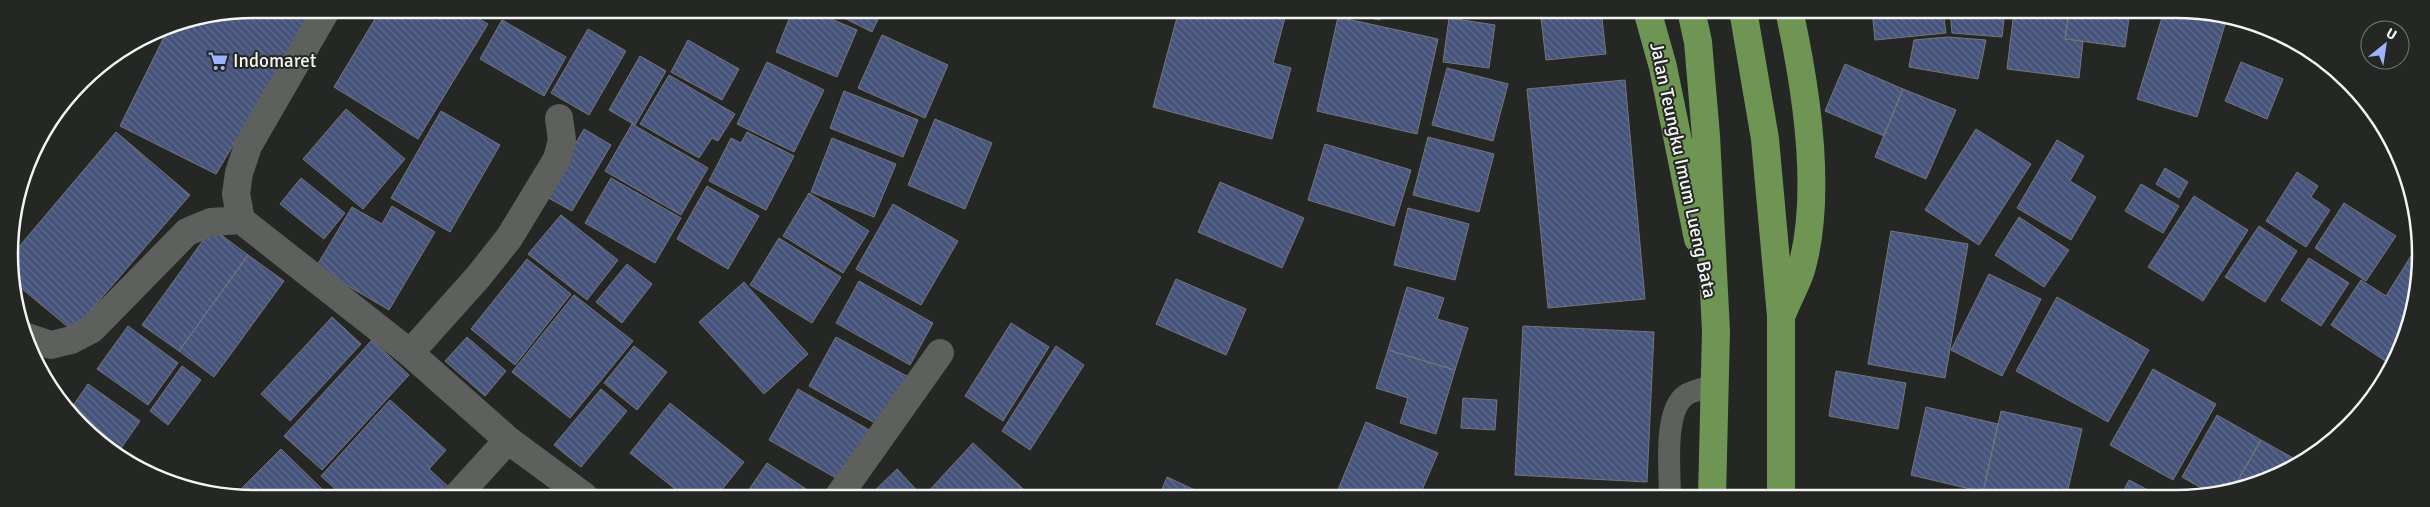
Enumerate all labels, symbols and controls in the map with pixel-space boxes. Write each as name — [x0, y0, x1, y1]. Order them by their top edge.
north arrow — [2360, 20, 2410, 70]
text: U — [2383, 24, 2400, 44]
street label: Jalan Teungku Imum Lueng Bata — [1644, 40, 1722, 300]
place label: Indomaret — [233, 49, 317, 73]
supermarket icon: Indomaret — [207, 50, 229, 72]

